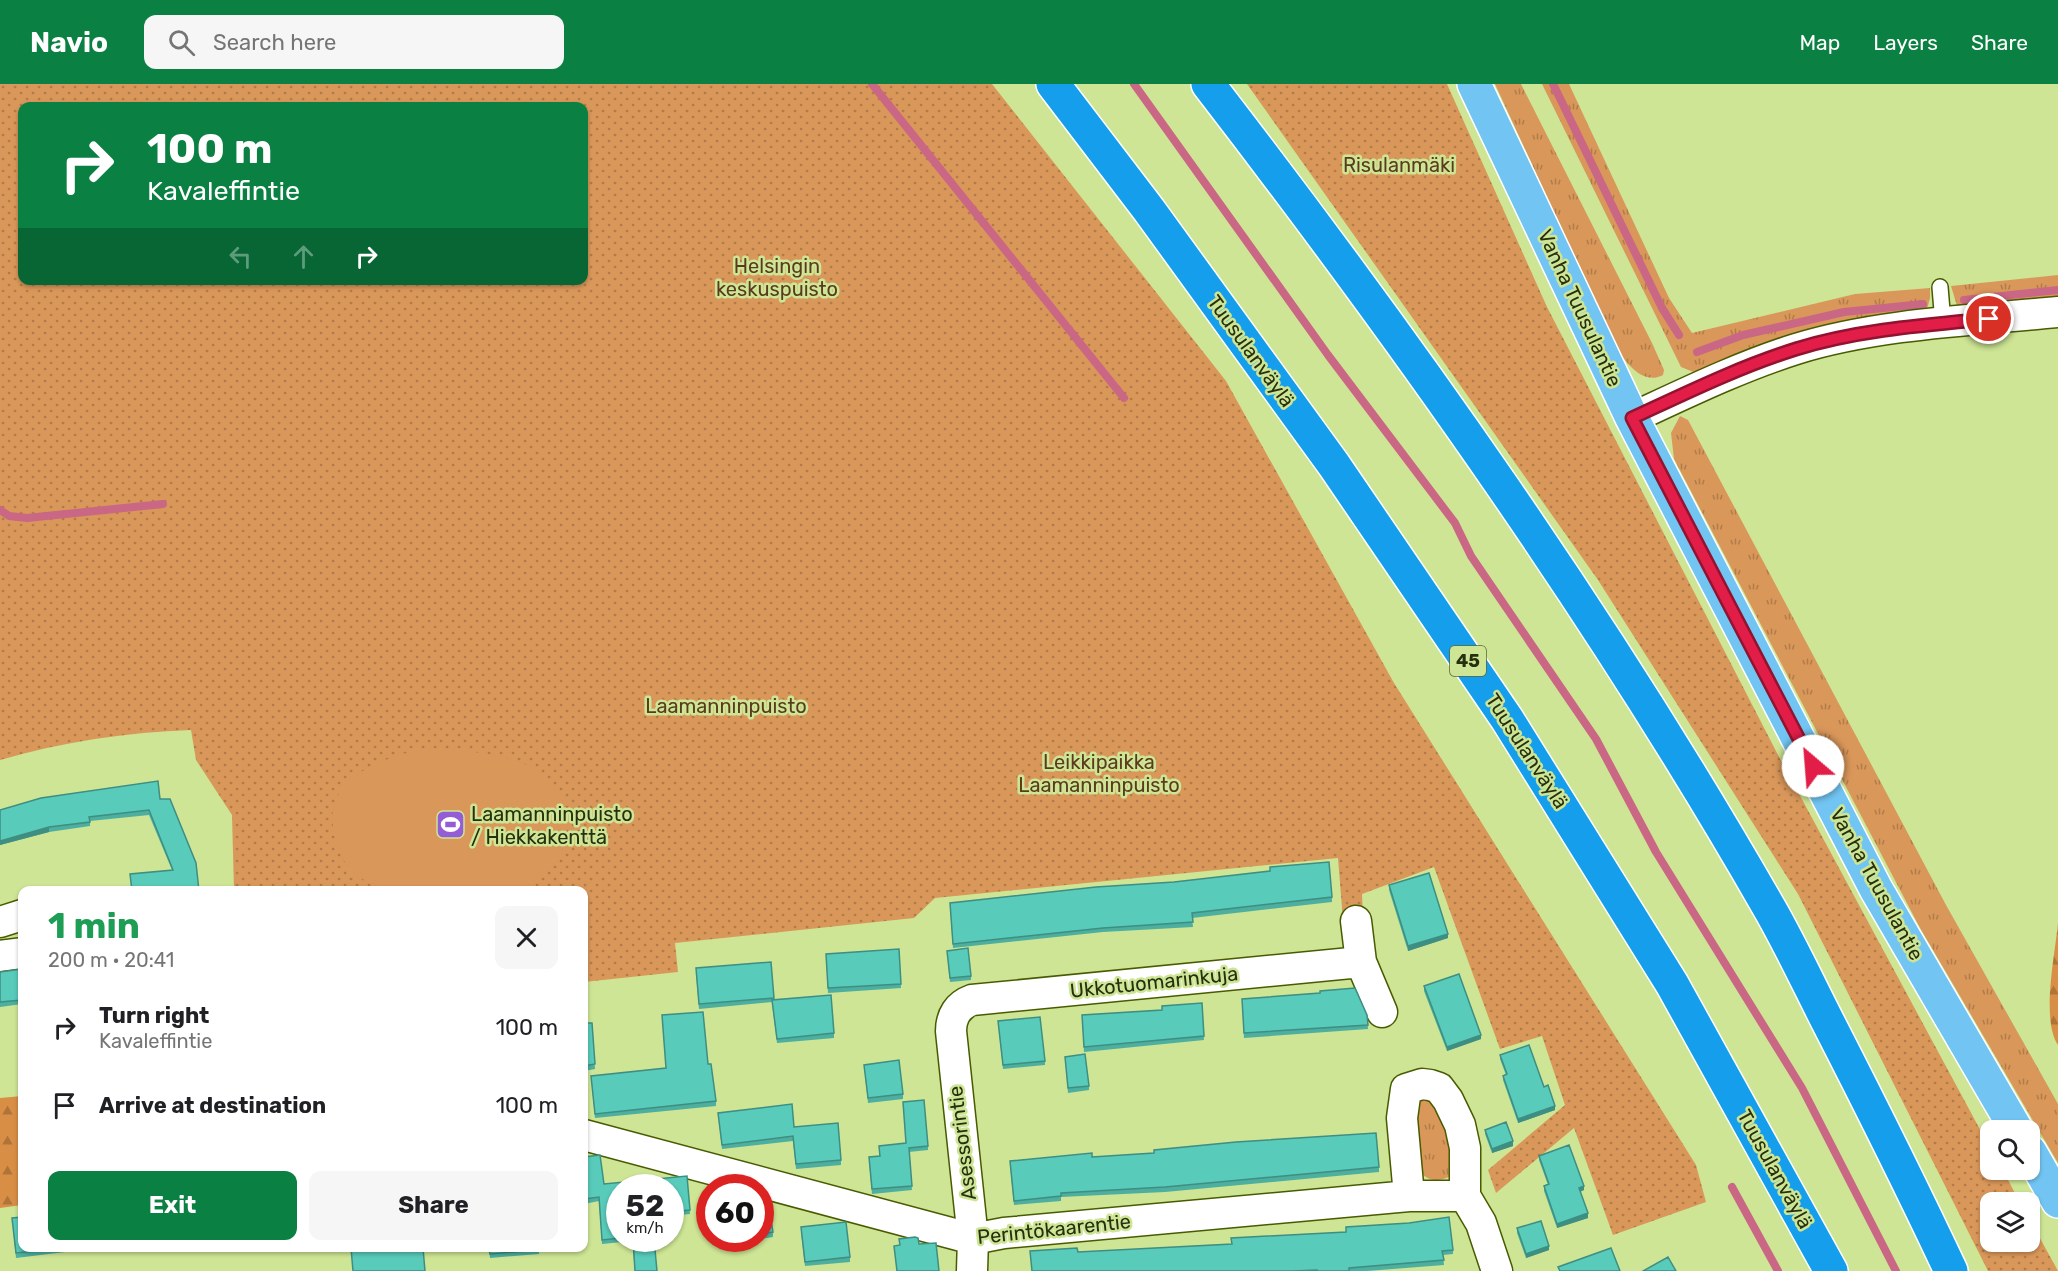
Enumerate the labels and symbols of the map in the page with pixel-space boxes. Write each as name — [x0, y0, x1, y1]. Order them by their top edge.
park label: Risulanmäki — [1343, 153, 1455, 177]
street label: Vanha Tuusulantie — [1533, 226, 1627, 390]
park label: Helsingin keskuspuisto — [716, 254, 838, 301]
street label: Tuusulanväylä — [1202, 290, 1300, 412]
pin — [1963, 293, 2014, 344]
road number: 45 — [1450, 646, 1486, 676]
street label: Tuusulanväylä — [1481, 689, 1573, 813]
park label: Laamanninpuisto — [645, 694, 807, 718]
position arrow — [1781, 734, 1845, 798]
park label: Leikkipaikka Laamanninpuisto — [1018, 750, 1180, 797]
place label: Laamanninpuisto / Hiekkakenttä — [471, 802, 633, 849]
street label: Vanha Tuusulantie — [1825, 803, 1929, 965]
sports icon: Laamanninpuisto / Hiekkakenttä — [434, 809, 466, 841]
street label: Ukkotuomarinkuja — [1069, 961, 1239, 1003]
street label: Asessorintie — [943, 1084, 981, 1202]
street label: Tuusulanväylä — [1732, 1105, 1818, 1233]
speed limit sign: 60 — [696, 1174, 774, 1252]
street label: Perintökaarentie — [976, 1209, 1132, 1249]

